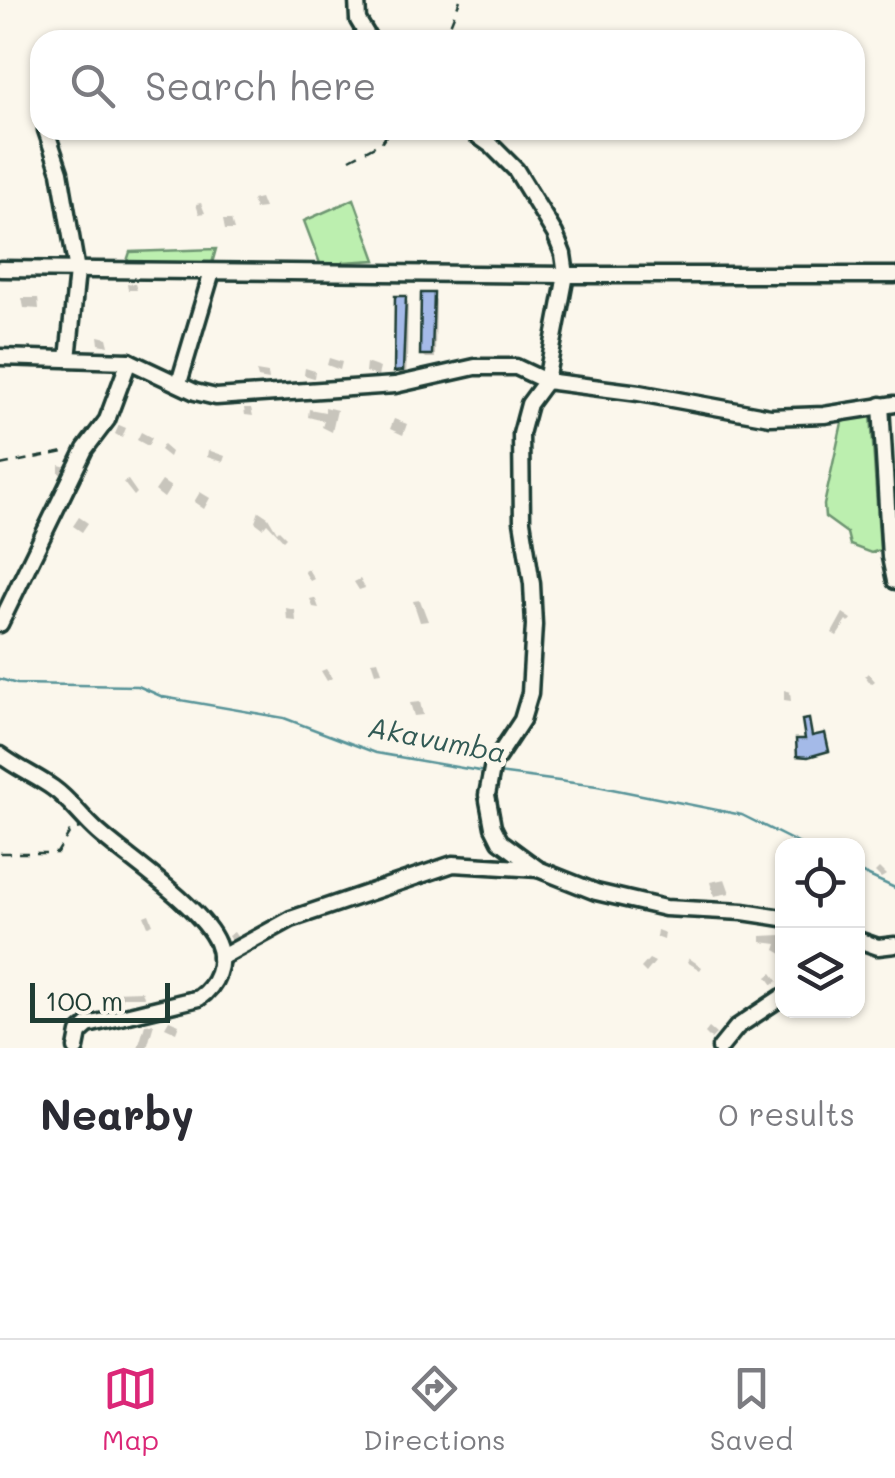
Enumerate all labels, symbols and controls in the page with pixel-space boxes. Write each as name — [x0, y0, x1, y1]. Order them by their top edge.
search box — [30, 30, 865, 140]
icon: search — [65, 58, 120, 113]
text: Search here — [145, 60, 376, 110]
water label: Akavumba — [365, 708, 509, 770]
map controls — [775, 838, 865, 1018]
button: locate — [775, 838, 865, 928]
button: layers — [775, 928, 865, 1018]
scale bar — [30, 978, 170, 1023]
text: 100 m — [45, 982, 123, 1018]
text: Nearby — [40, 1086, 194, 1141]
text: 0 results — [718, 1092, 855, 1134]
tab: Map — [102, 1361, 159, 1457]
tab: Directions — [363, 1361, 506, 1457]
tab: Saved — [710, 1361, 793, 1457]

